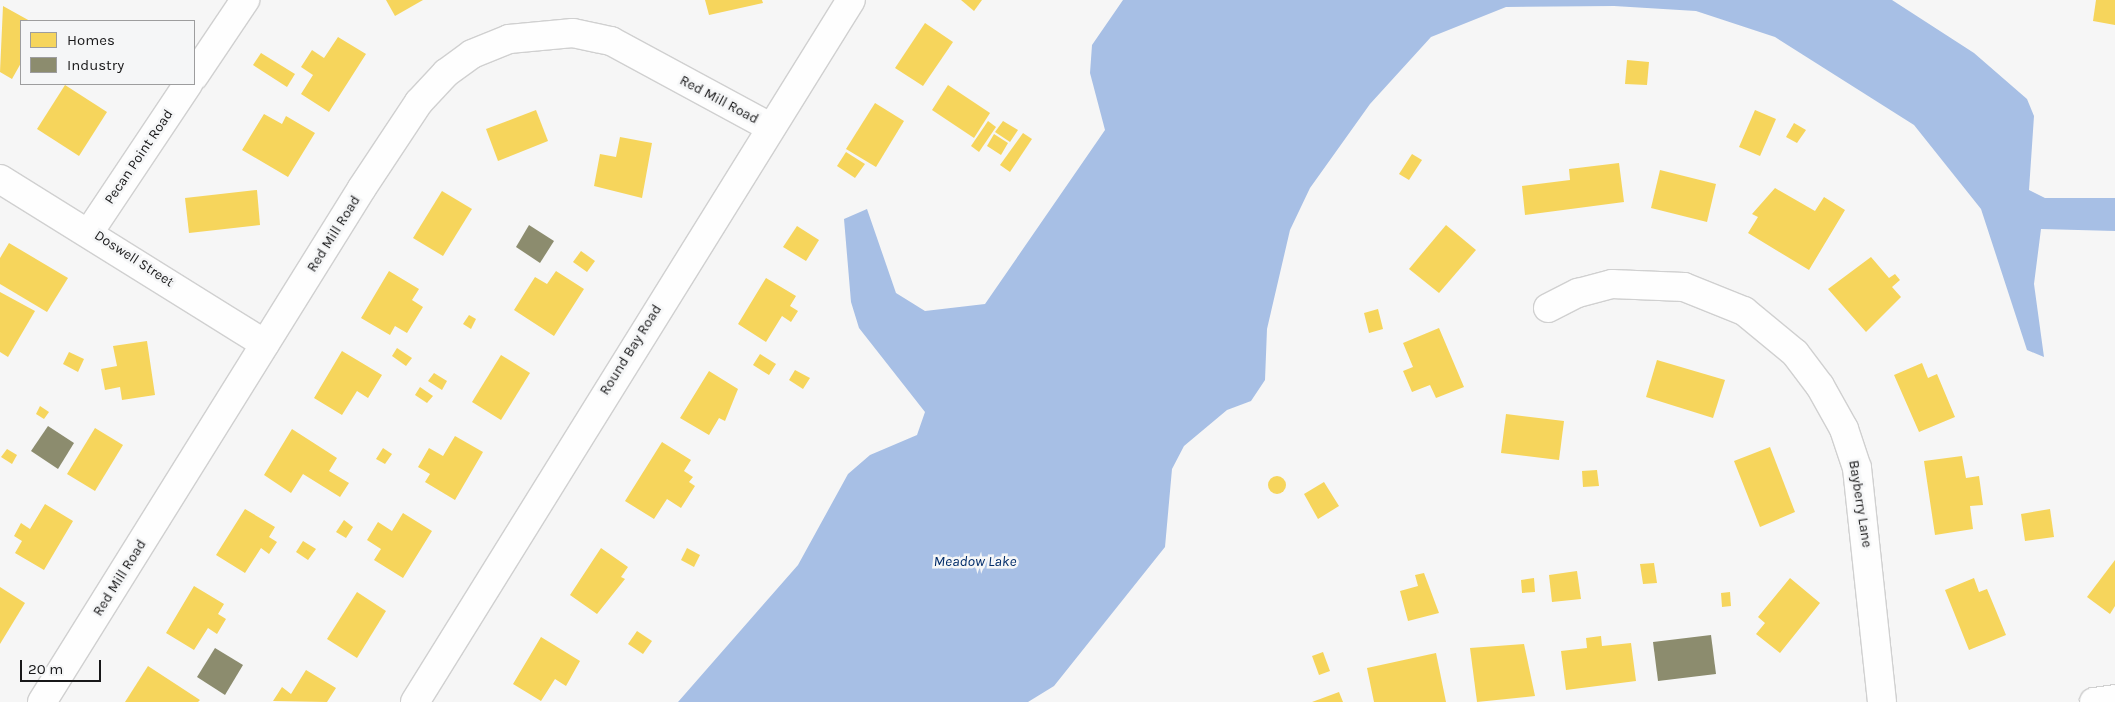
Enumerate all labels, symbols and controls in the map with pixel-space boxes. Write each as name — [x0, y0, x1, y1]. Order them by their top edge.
legend — [20, 20, 195, 85]
text: Homes — [67, 31, 115, 49]
text: Industry — [67, 56, 124, 74]
street label: Red Mill Road — [677, 72, 761, 128]
street label: Pecan Point Road — [101, 107, 177, 207]
street label: Red Mill Road — [304, 193, 364, 275]
street label: Doswell Street — [91, 227, 177, 291]
street label: Round Bay Road — [597, 302, 665, 398]
street label: Bayberry Lane — [1845, 459, 1875, 549]
street label: Red Mill Road — [90, 537, 150, 619]
water label: Meadow Lake — [934, 553, 1016, 571]
scale bar — [22, 650, 104, 682]
text: 20 m — [28, 660, 63, 678]

